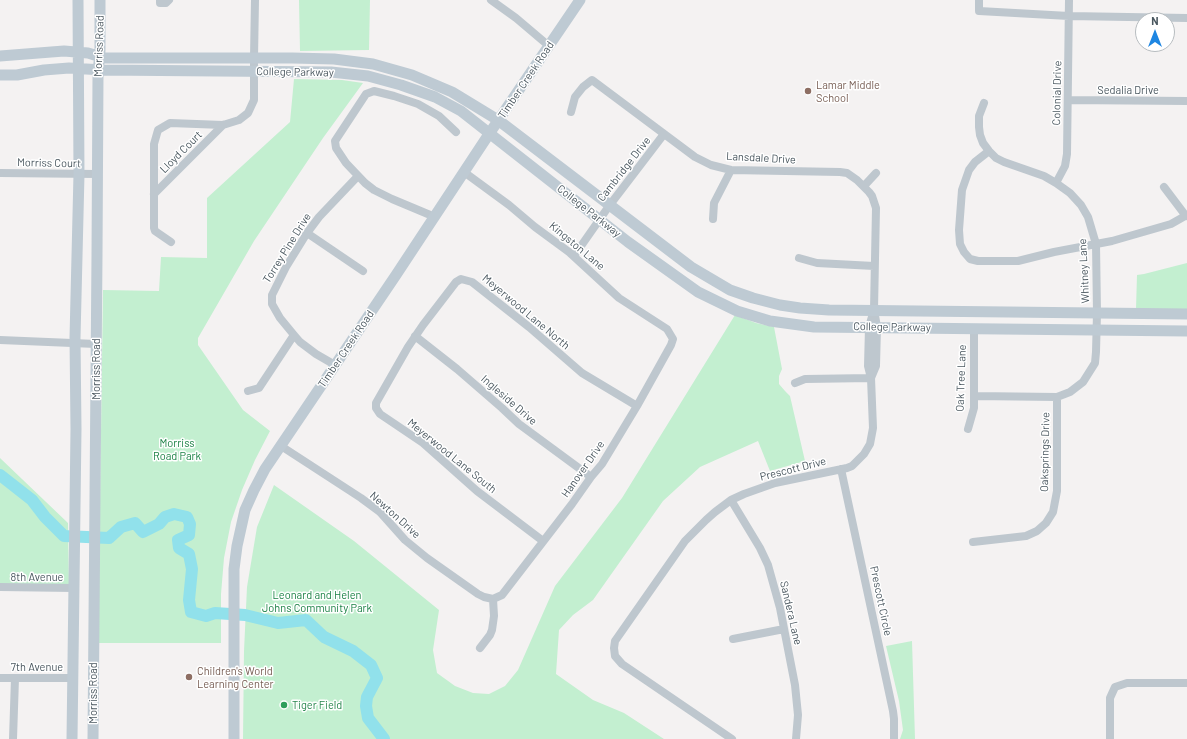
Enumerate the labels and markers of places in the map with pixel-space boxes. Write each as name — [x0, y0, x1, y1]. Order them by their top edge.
place label: Lamar Middle School — [816, 78, 880, 104]
marker: Lamar Middle School — [803, 86, 813, 96]
place label: Children's World Learning Center — [197, 664, 274, 690]
marker: Children's World Learning Center — [184, 672, 194, 682]
place label: Tiger Field — [292, 698, 342, 712]
marker: Tiger Field — [279, 700, 289, 710]

